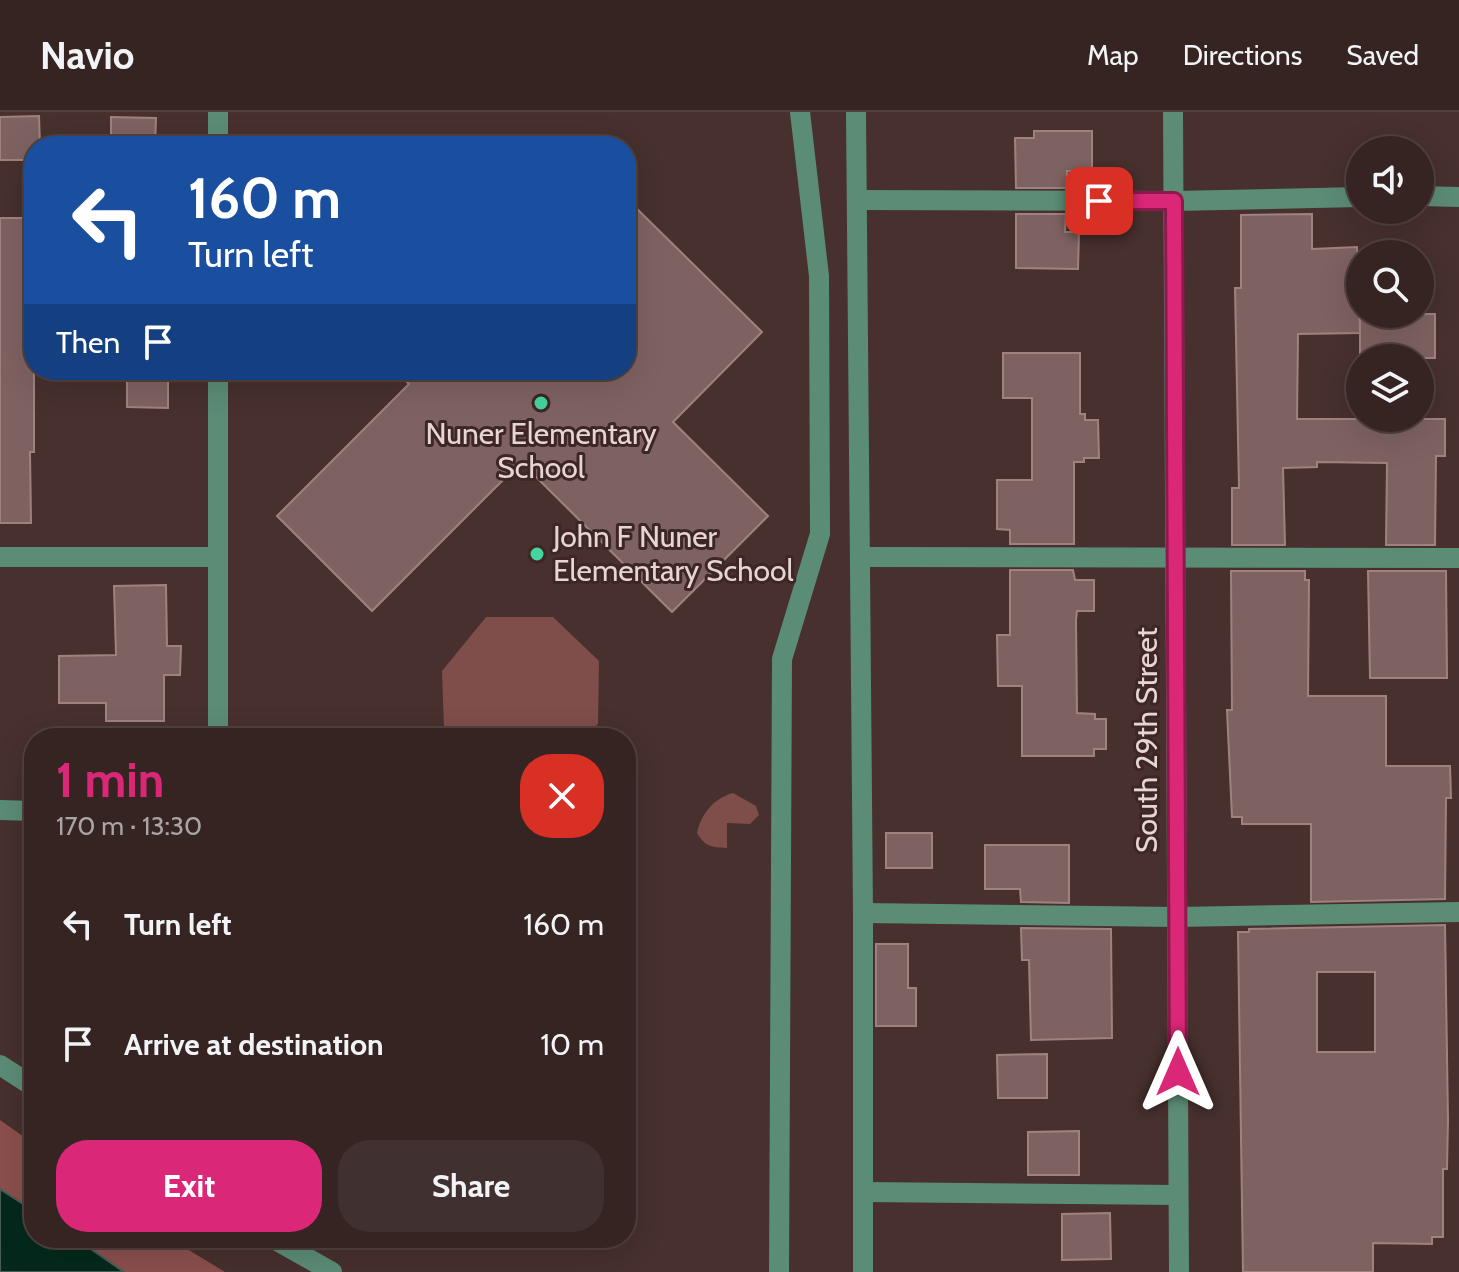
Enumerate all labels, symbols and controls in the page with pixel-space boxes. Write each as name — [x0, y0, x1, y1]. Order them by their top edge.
text: Navio — [40, 32, 134, 79]
text: Map — [1087, 38, 1139, 72]
text: Directions — [1183, 38, 1302, 72]
text: Saved — [1346, 38, 1419, 72]
map controls — [1346, 136, 1434, 432]
button: sound — [1346, 136, 1434, 224]
text: 160 m — [188, 164, 341, 232]
pin — [1065, 167, 1133, 235]
icon: left — [56, 168, 160, 272]
icon: arrive — [1077, 179, 1121, 223]
text: Turn left — [188, 232, 313, 276]
button: search — [1346, 240, 1434, 328]
icon: arrive — [136, 320, 180, 364]
text: Then — [56, 324, 120, 361]
button: layers — [1346, 344, 1434, 432]
marker: Nuner Elementary School — [532, 394, 550, 412]
place label: Nuner Elementary School — [425, 415, 657, 486]
place label: John F Nuner Elementary School — [552, 518, 793, 589]
marker: John F Nuner Elementary School — [528, 545, 546, 563]
street label: South 29th Street — [1128, 627, 1165, 853]
text: 1 min — [56, 751, 164, 809]
button: close — [520, 754, 604, 838]
text: 170 m · 13:30 — [56, 810, 202, 842]
icon: left — [56, 902, 100, 946]
text: Turn left — [124, 906, 232, 943]
text: 160 m — [523, 906, 604, 943]
icon: arrive — [56, 1022, 100, 1066]
text: Arrive at destination — [124, 1026, 384, 1063]
text: 10 m — [540, 1026, 604, 1063]
position arrow — [1136, 1030, 1220, 1114]
button: Exit — [56, 1140, 322, 1232]
button: Share — [338, 1140, 604, 1232]

